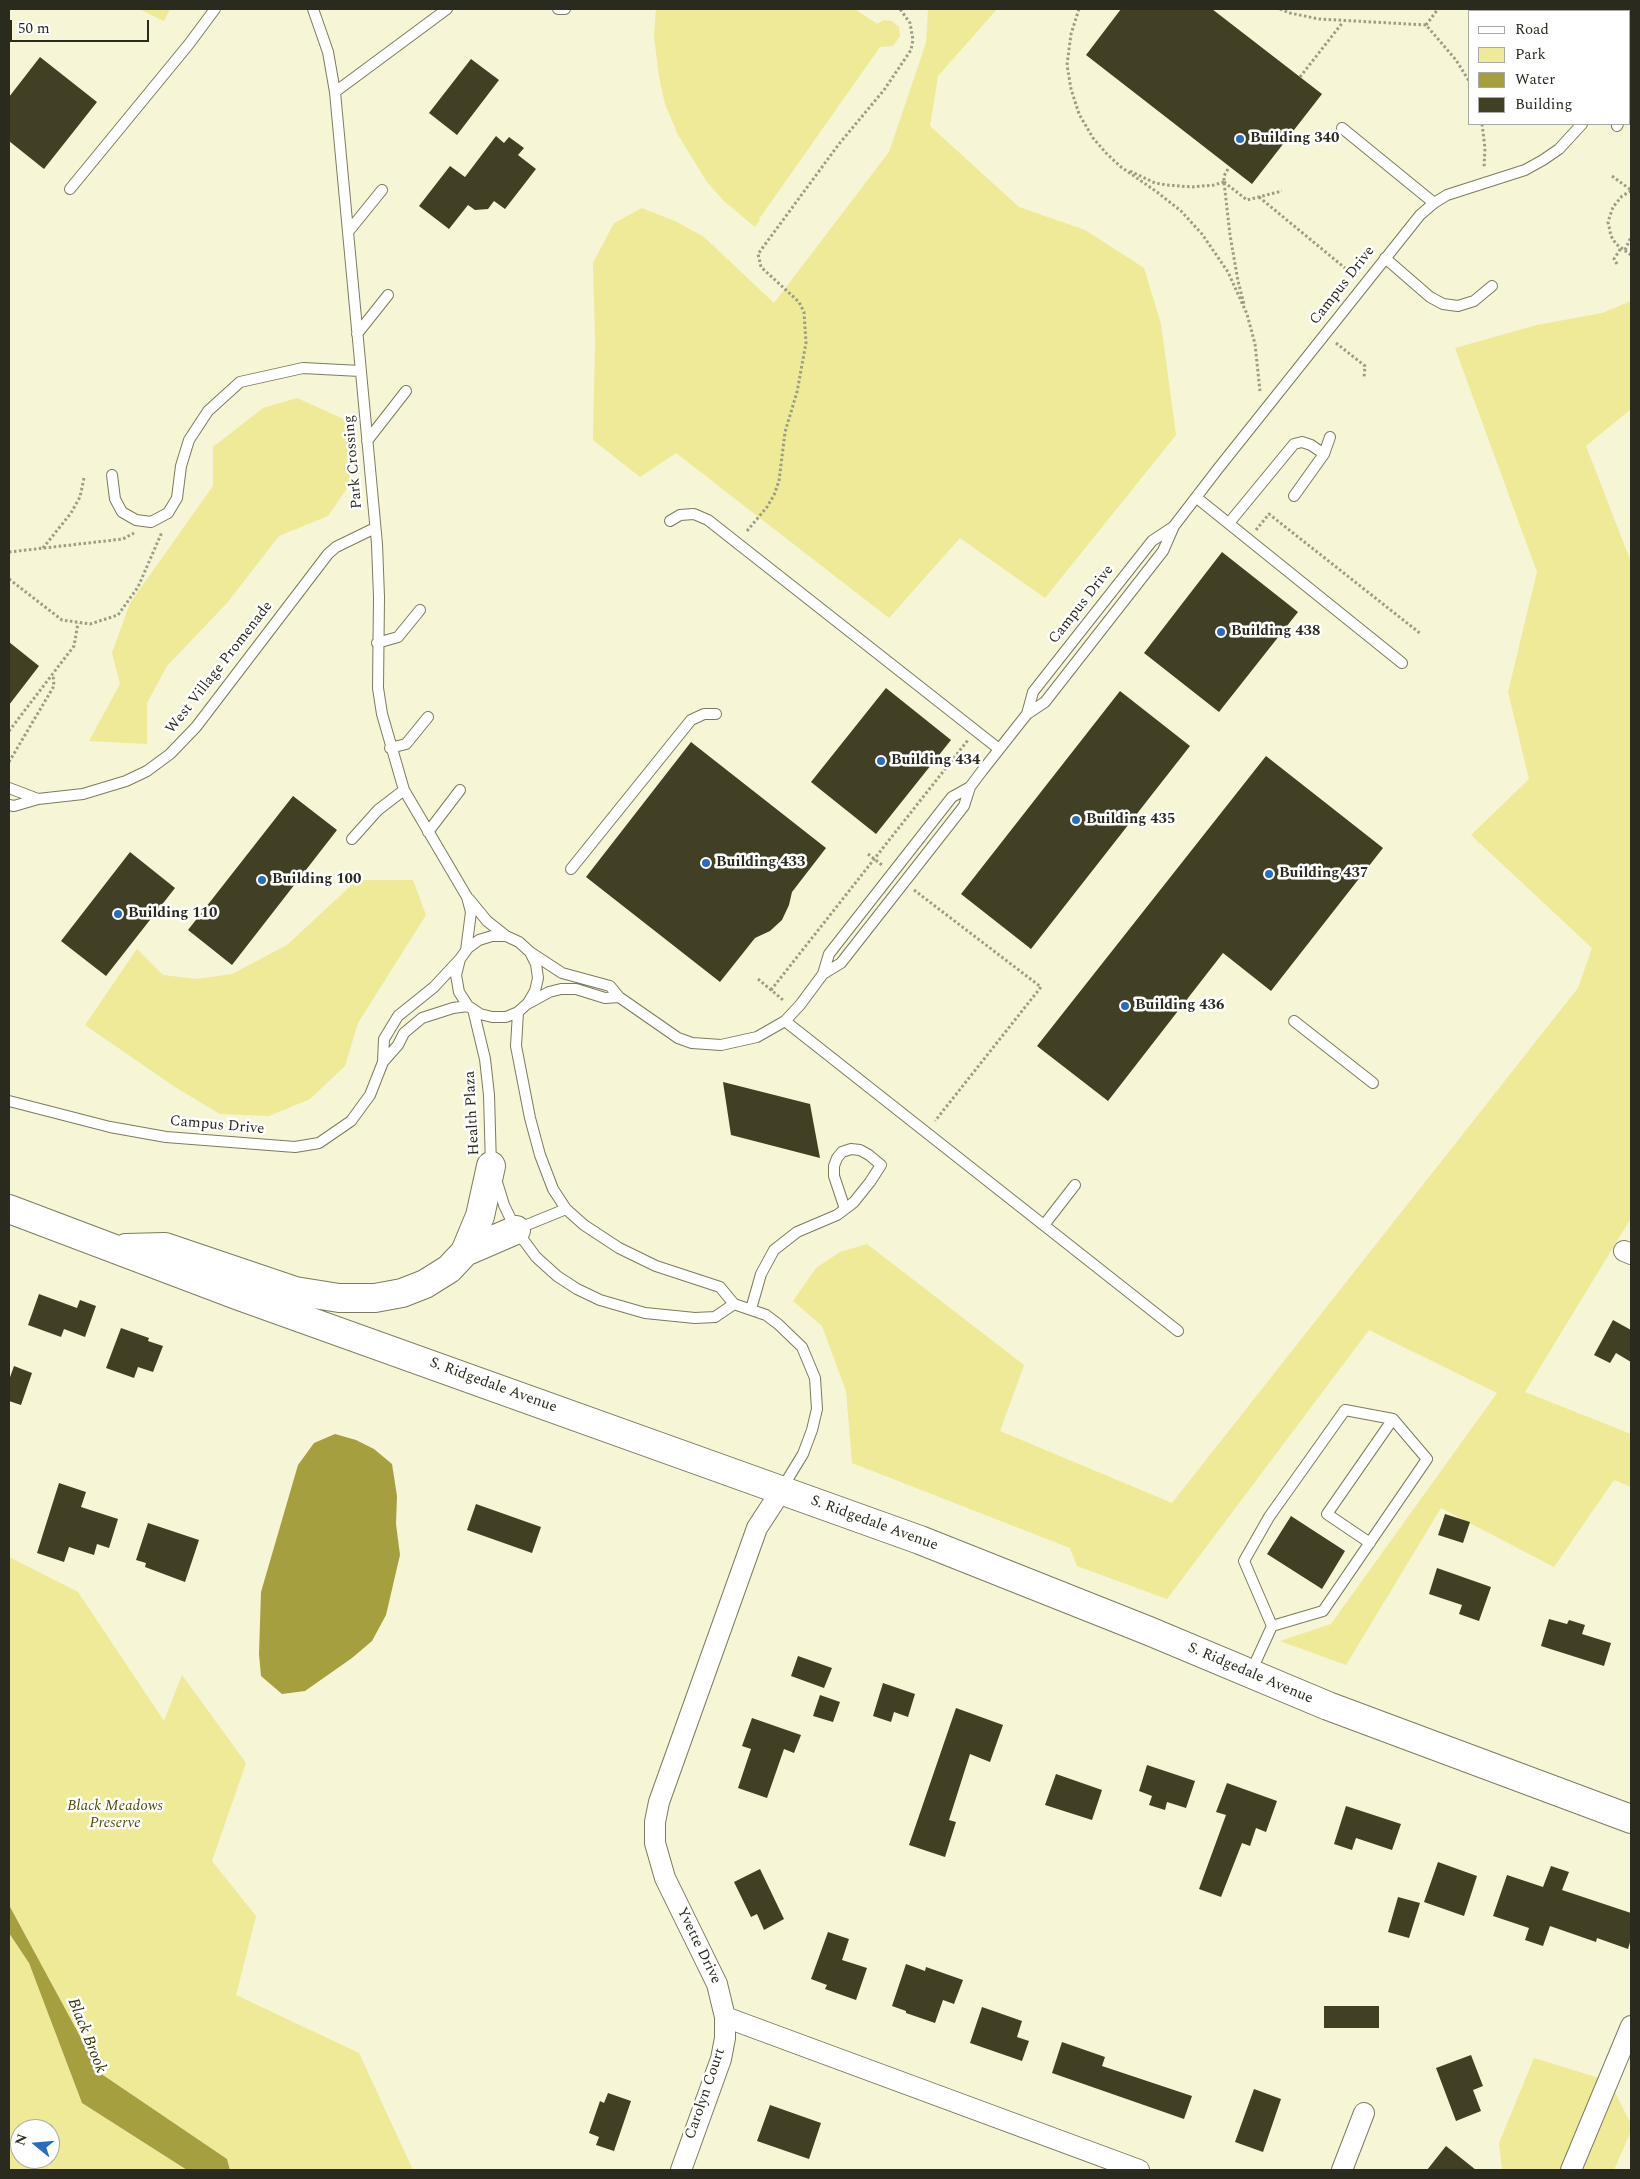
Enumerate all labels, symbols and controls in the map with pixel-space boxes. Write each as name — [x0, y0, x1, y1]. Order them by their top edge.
scale bar — [12, 10, 151, 42]
legend — [1468, 10, 1630, 125]
text: 50 m — [18, 17, 50, 40]
text: Road — [1515, 18, 1549, 41]
text: Park — [1515, 43, 1546, 66]
text: Water — [1515, 68, 1555, 91]
text: Building — [1515, 93, 1572, 116]
place label: Building 340 — [1250, 130, 1339, 148]
marker: Building 340 — [1234, 133, 1246, 145]
street label: Campus Drive — [1307, 243, 1379, 329]
street label: Park Crossing — [341, 414, 367, 510]
street label: Campus Drive — [1046, 562, 1118, 648]
street label: West Village Promenade — [163, 598, 277, 738]
place label: Building 438 — [1231, 623, 1320, 641]
marker: Building 438 — [1215, 626, 1227, 638]
place label: Building 434 — [891, 752, 980, 770]
marker: Building 434 — [875, 755, 887, 767]
place label: Building 435 — [1086, 811, 1175, 829]
marker: Building 435 — [1070, 814, 1082, 826]
place label: Building 433 — [716, 854, 805, 872]
marker: Building 433 — [700, 857, 712, 869]
place label: Building 437 — [1279, 865, 1368, 883]
marker: Building 437 — [1263, 868, 1275, 880]
place label: Building 100 — [272, 871, 361, 889]
marker: Building 100 — [256, 874, 268, 886]
place label: Building 110 — [128, 905, 217, 923]
marker: Building 110 — [112, 908, 124, 920]
place label: Building 436 — [1135, 997, 1224, 1015]
marker: Building 436 — [1119, 1000, 1131, 1012]
street label: Health Plaza — [462, 1070, 484, 1156]
street label: Campus Drive — [169, 1113, 265, 1139]
street label: S. Ridgedale Avenue — [427, 1355, 559, 1417]
street label: S. Ridgedale Avenue — [808, 1493, 940, 1555]
street label: S. Ridgedale Avenue — [1185, 1639, 1315, 1709]
park label: Black Meadows Preserve — [67, 1798, 163, 1833]
street label: Yvette Drive — [672, 1905, 724, 1987]
water label: Black Brook — [62, 1996, 110, 2076]
street label: Carolyn Court — [682, 2046, 730, 2142]
north arrow — [10, 2119, 60, 2169]
text: N — [9, 2131, 33, 2148]

